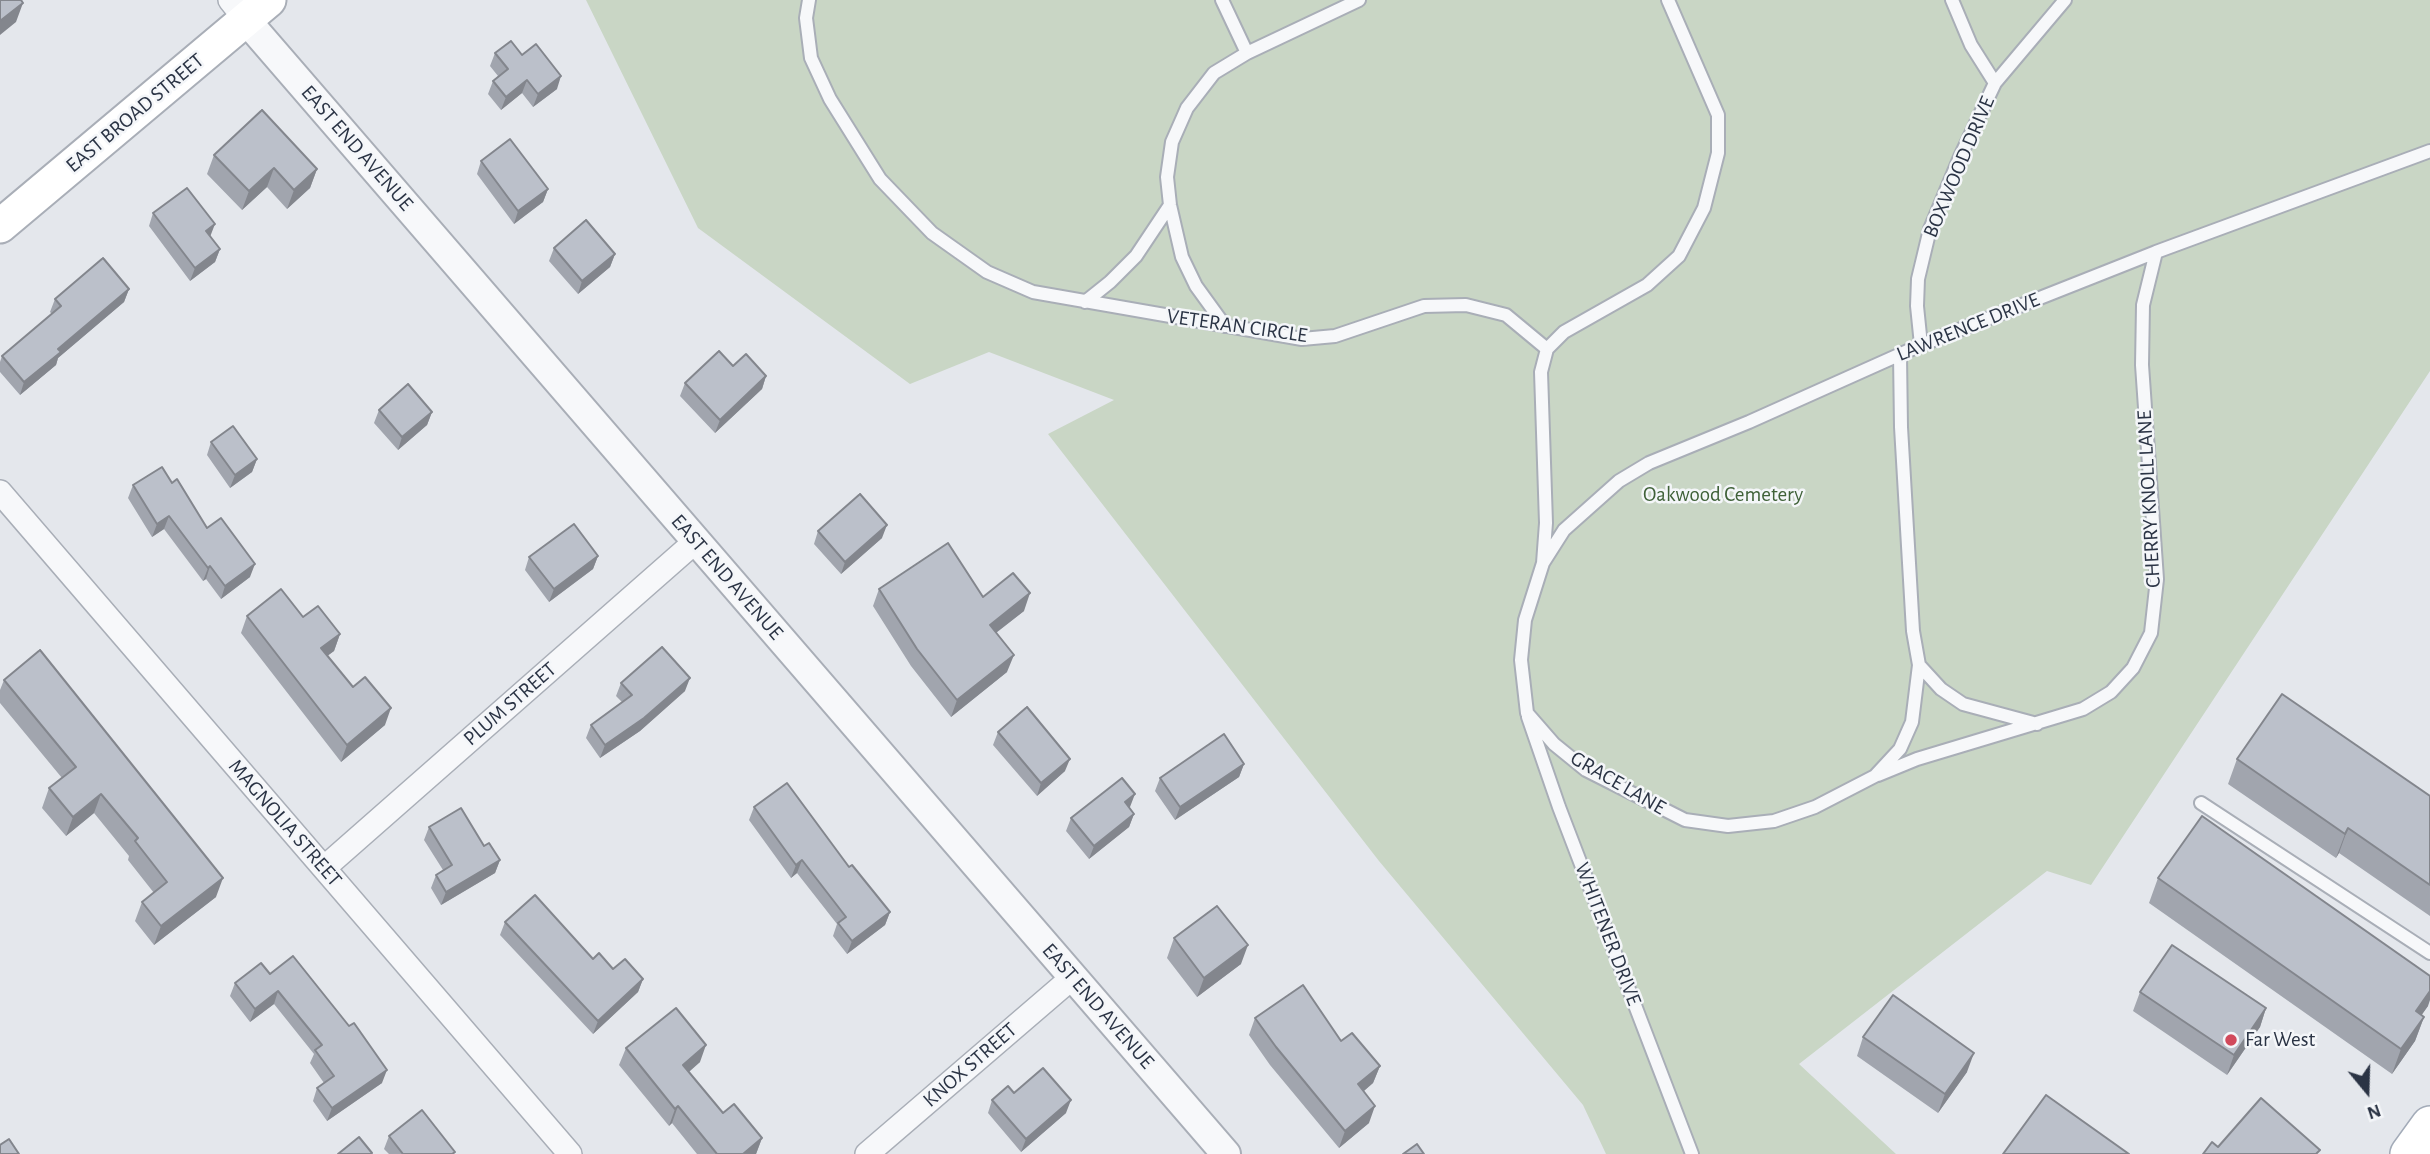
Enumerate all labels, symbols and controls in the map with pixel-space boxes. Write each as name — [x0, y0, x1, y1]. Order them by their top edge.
street label: EAST BROAD STREET — [61, 48, 209, 178]
street label: EAST END AVENUE — [296, 80, 418, 216]
street label: BOXWOOD DRIVE — [1918, 92, 2000, 242]
street label: LAWRENCE DRIVE — [1893, 287, 2043, 367]
street label: VETERAN CIRCLE — [1165, 304, 1309, 348]
street label: CHERRY KNOLL LANE — [2132, 410, 2166, 588]
park label: Oakwood Cemetery — [1643, 482, 1803, 508]
street label: EAST END AVENUE — [666, 509, 788, 645]
street label: PLUM STREET — [458, 657, 562, 751]
street label: GRACE LANE — [1566, 746, 1670, 820]
street label: MAGNOLIA STREET — [223, 754, 347, 892]
street label: WHITENER DRIVE — [1569, 859, 1647, 1009]
street label: EAST END AVENUE — [1037, 938, 1159, 1074]
street label: KNOX STREET — [918, 1017, 1022, 1113]
place label: Far West — [2245, 1027, 2315, 1053]
marker: Far West — [2223, 1032, 2239, 1048]
north arrow — [2332, 1056, 2402, 1126]
text: N — [2365, 1100, 2383, 1122]

